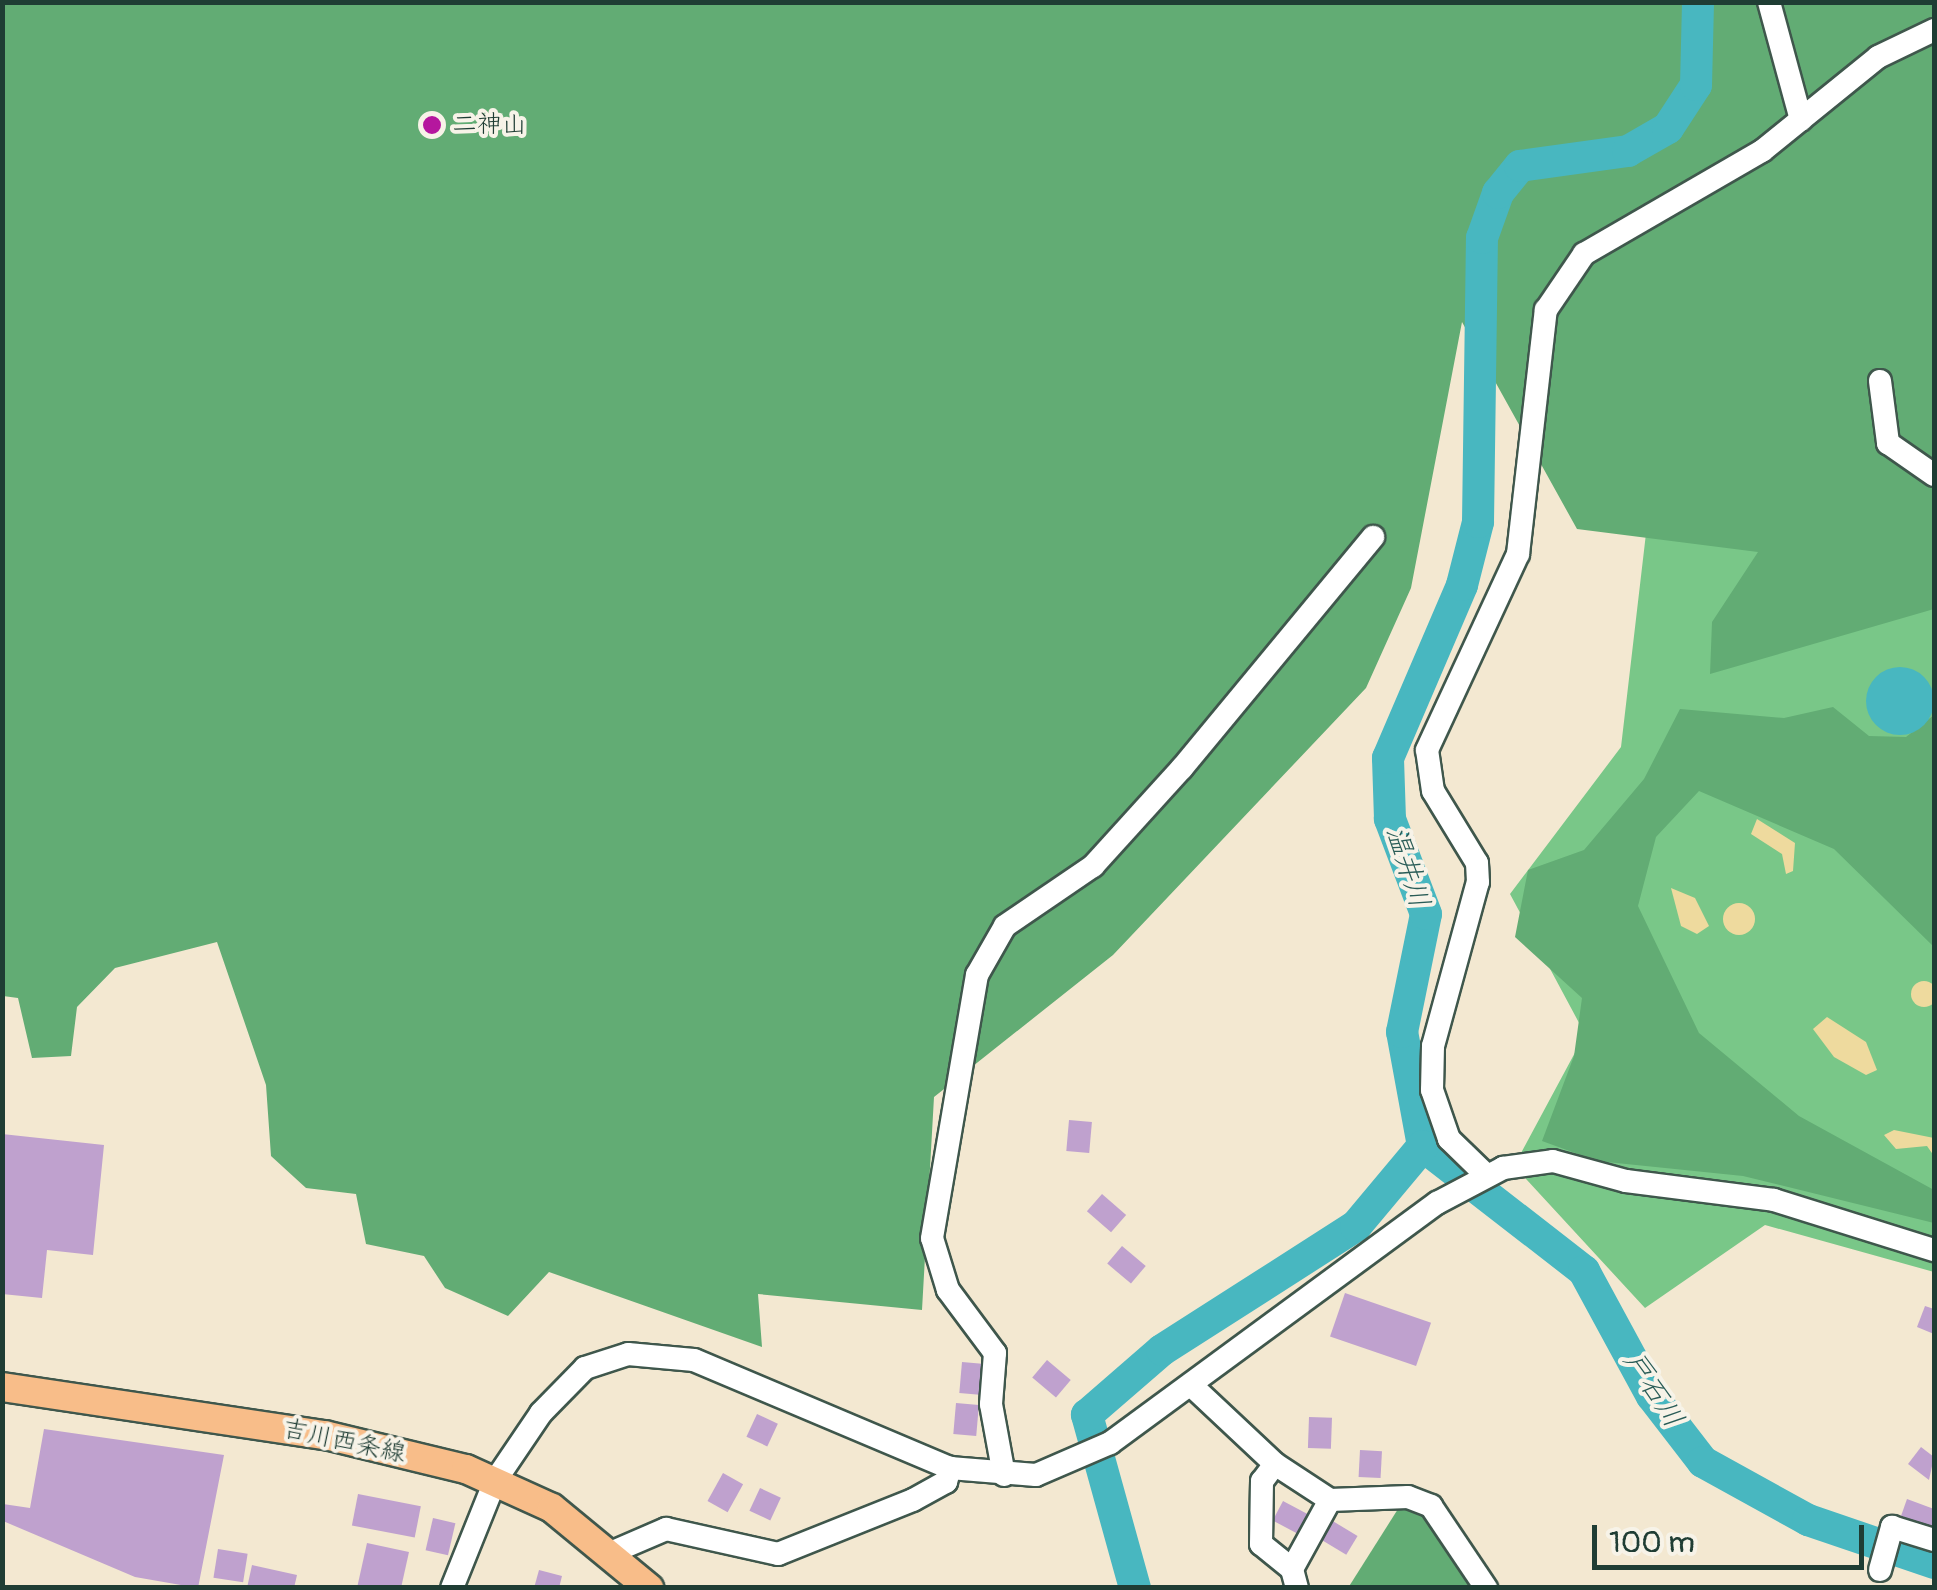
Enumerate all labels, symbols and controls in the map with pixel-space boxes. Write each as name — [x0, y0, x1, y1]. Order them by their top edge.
place label: 二神山 — [452, 110, 527, 140]
marker: 二神山 — [421, 114, 443, 136]
water label: 温井川 — [1378, 822, 1436, 912]
water label: 戸石川 — [1616, 1346, 1690, 1434]
street label: 吉川西条線 — [280, 1414, 408, 1470]
scale bar — [1597, 1505, 1870, 1567]
text: 100 m — [1609, 1524, 1695, 1561]

